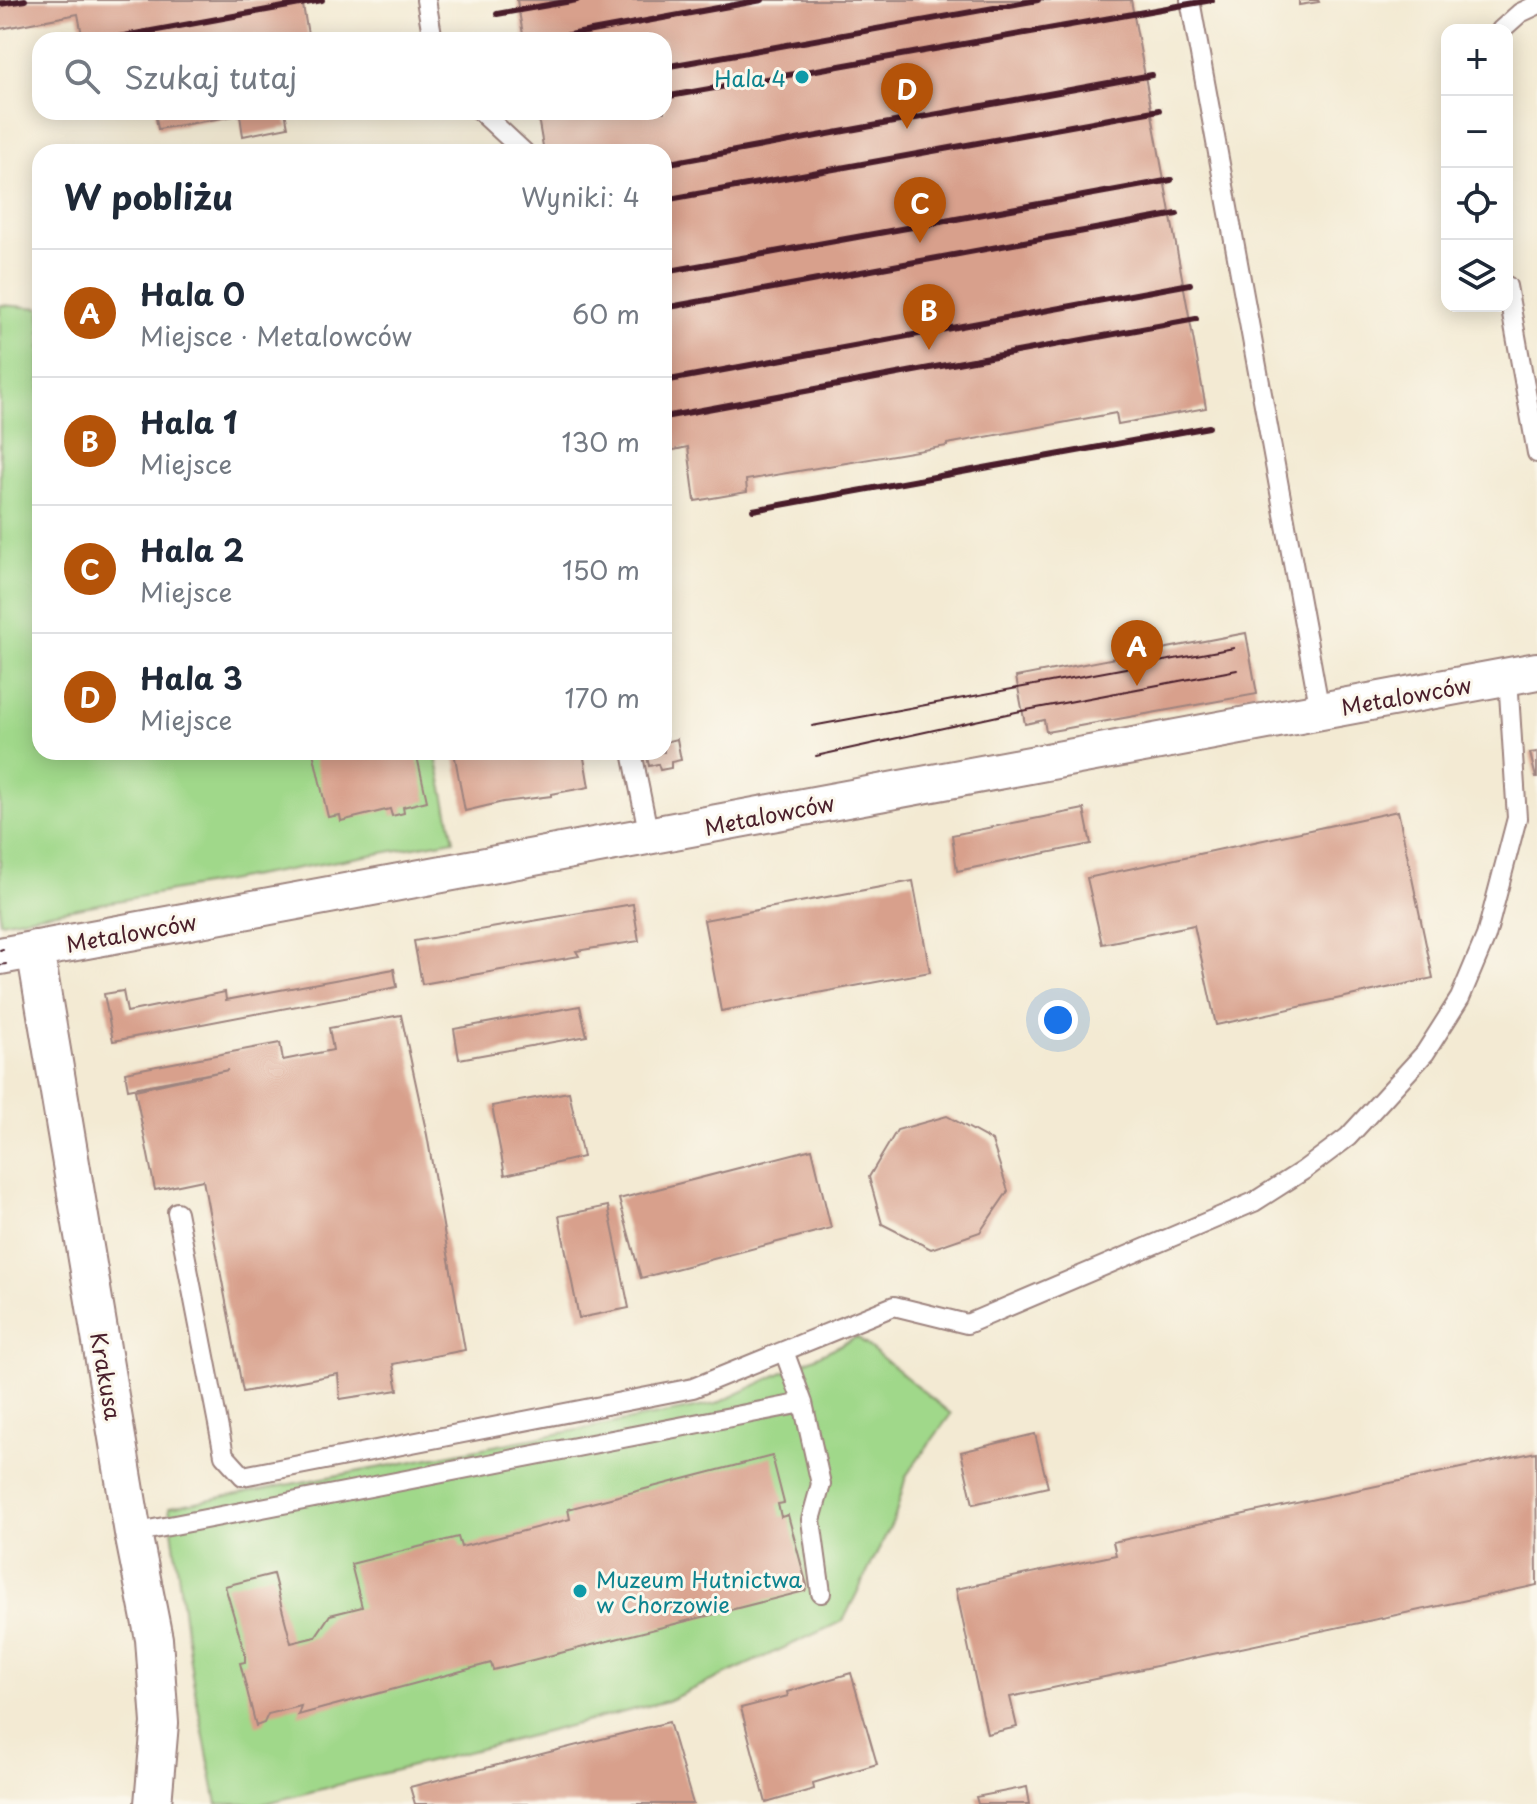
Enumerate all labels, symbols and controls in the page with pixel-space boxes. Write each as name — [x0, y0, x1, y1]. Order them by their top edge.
map controls — [1441, 24, 1513, 312]
button: + — [1441, 24, 1513, 96]
search box — [32, 32, 672, 120]
icon: search — [60, 54, 104, 98]
text: Szukaj tutaj — [124, 54, 297, 99]
place label: Hala 4 — [714, 61, 786, 94]
pin: D — [881, 63, 933, 129]
marker: Hala 4 — [793, 68, 811, 86]
button: − — [1441, 96, 1513, 168]
button: locate — [1441, 168, 1513, 240]
text: W pobliżu — [64, 170, 233, 222]
text: Wyniki: 4 — [521, 177, 640, 216]
pin: C — [894, 177, 946, 243]
button: layers — [1441, 240, 1513, 312]
text: Hala 0 — [140, 271, 245, 316]
pin: B — [903, 284, 955, 350]
text: A — [80, 294, 100, 333]
text: 60 m — [572, 294, 640, 333]
text: Miejsce · Metalowców — [140, 316, 412, 355]
text: Hala 1 — [140, 399, 237, 444]
text: B — [81, 422, 99, 461]
text: 130 m — [561, 422, 640, 461]
text: Miejsce — [140, 444, 232, 483]
text: Hala 2 — [140, 527, 244, 572]
text: C — [80, 550, 100, 589]
text: 150 m — [562, 550, 640, 589]
text: Miejsce — [140, 572, 232, 611]
pin: A — [1111, 620, 1163, 686]
text: Hala 3 — [140, 655, 243, 700]
street label: Metalowców — [1338, 667, 1474, 723]
text: D — [80, 678, 100, 717]
text: 170 m — [565, 678, 640, 717]
text: Miejsce — [140, 700, 232, 739]
street label: Metalowców — [701, 785, 837, 843]
street label: Metalowców — [63, 904, 199, 960]
your location — [1038, 1000, 1078, 1040]
street label: Krakusa — [83, 1330, 131, 1423]
place label: Muzeum Hutnictwa w Chorzowie — [596, 1562, 802, 1620]
marker: Muzeum Hutnictwa w Chorzowie — [571, 1582, 589, 1600]

